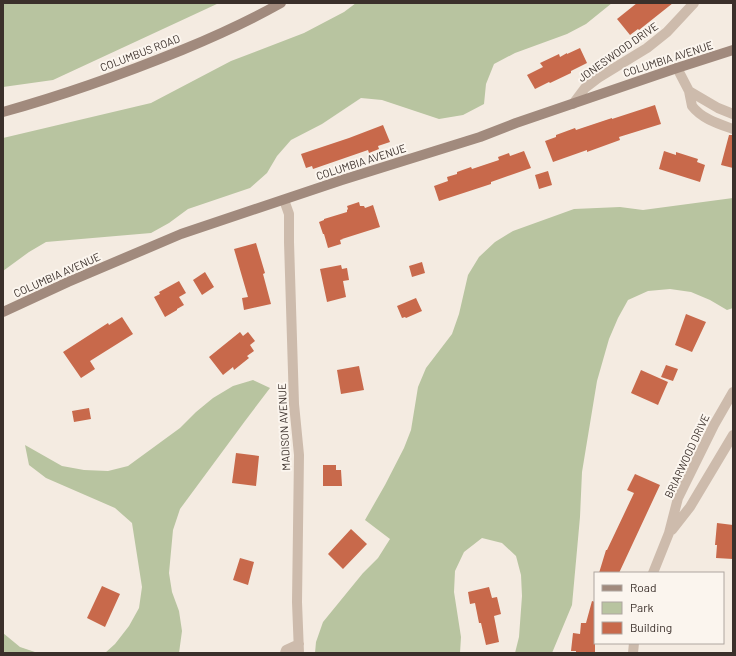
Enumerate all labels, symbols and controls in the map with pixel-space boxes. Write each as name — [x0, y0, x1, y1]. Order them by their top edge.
street label: JONESWOOD DRIVE — [575, 19, 661, 84]
street label: COLUMBUS ROAD — [98, 31, 182, 74]
street label: COLUMBIA AVENUE — [621, 38, 715, 79]
street label: COLUMBIA AVENUE — [314, 141, 408, 182]
street label: COLUMBIA AVENUE — [11, 249, 103, 300]
street label: MADISON AVENUE — [275, 383, 292, 471]
street label: BRIARWOOD DRIVE — [661, 411, 712, 500]
legend — [594, 572, 724, 644]
text: Road — [630, 580, 657, 594]
text: Park — [630, 600, 654, 614]
text: Building — [630, 620, 672, 634]

